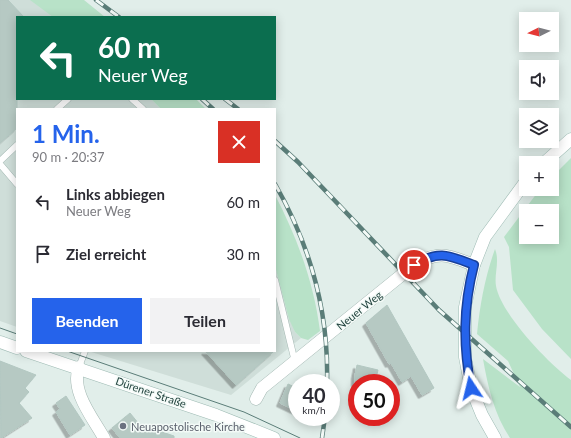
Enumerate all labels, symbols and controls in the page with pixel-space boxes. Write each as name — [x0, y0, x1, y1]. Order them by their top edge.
north arrow — [519, 12, 559, 52]
map controls — [519, 12, 559, 244]
text: 60 m — [98, 30, 161, 64]
icon: left — [32, 32, 84, 84]
button: sound — [519, 60, 559, 100]
text: Neuer Weg — [98, 64, 188, 86]
button: layers — [519, 108, 559, 148]
text: 1 Min. — [32, 119, 100, 148]
button: close — [218, 121, 260, 163]
text: 90 m · 20:37 — [32, 149, 105, 165]
button: + — [519, 156, 559, 196]
text: Links abbiegen — [66, 185, 165, 203]
icon: left — [32, 191, 54, 213]
text: 60 m — [226, 193, 260, 211]
text: Neuer Weg — [66, 203, 131, 219]
button: − — [519, 204, 559, 244]
icon: arrive — [32, 243, 54, 265]
text: Ziel erreicht — [66, 245, 146, 263]
text: 30 m — [226, 245, 260, 263]
pin — [397, 248, 431, 282]
icon: arrive — [403, 254, 425, 276]
street label: Neuer Weg — [334, 288, 385, 332]
button: Beenden — [32, 298, 142, 344]
button: Teilen — [150, 298, 260, 344]
position arrow — [450, 367, 492, 409]
street label: Dürener Straße — [114, 374, 188, 410]
speed limit sign: 50 — [348, 374, 400, 426]
text: 40 — [302, 383, 326, 407]
text: km/h — [302, 404, 326, 416]
place label: Neuapostolische Kirche — [131, 420, 245, 433]
marker: Neuapostolische Kirche — [118, 421, 128, 431]

